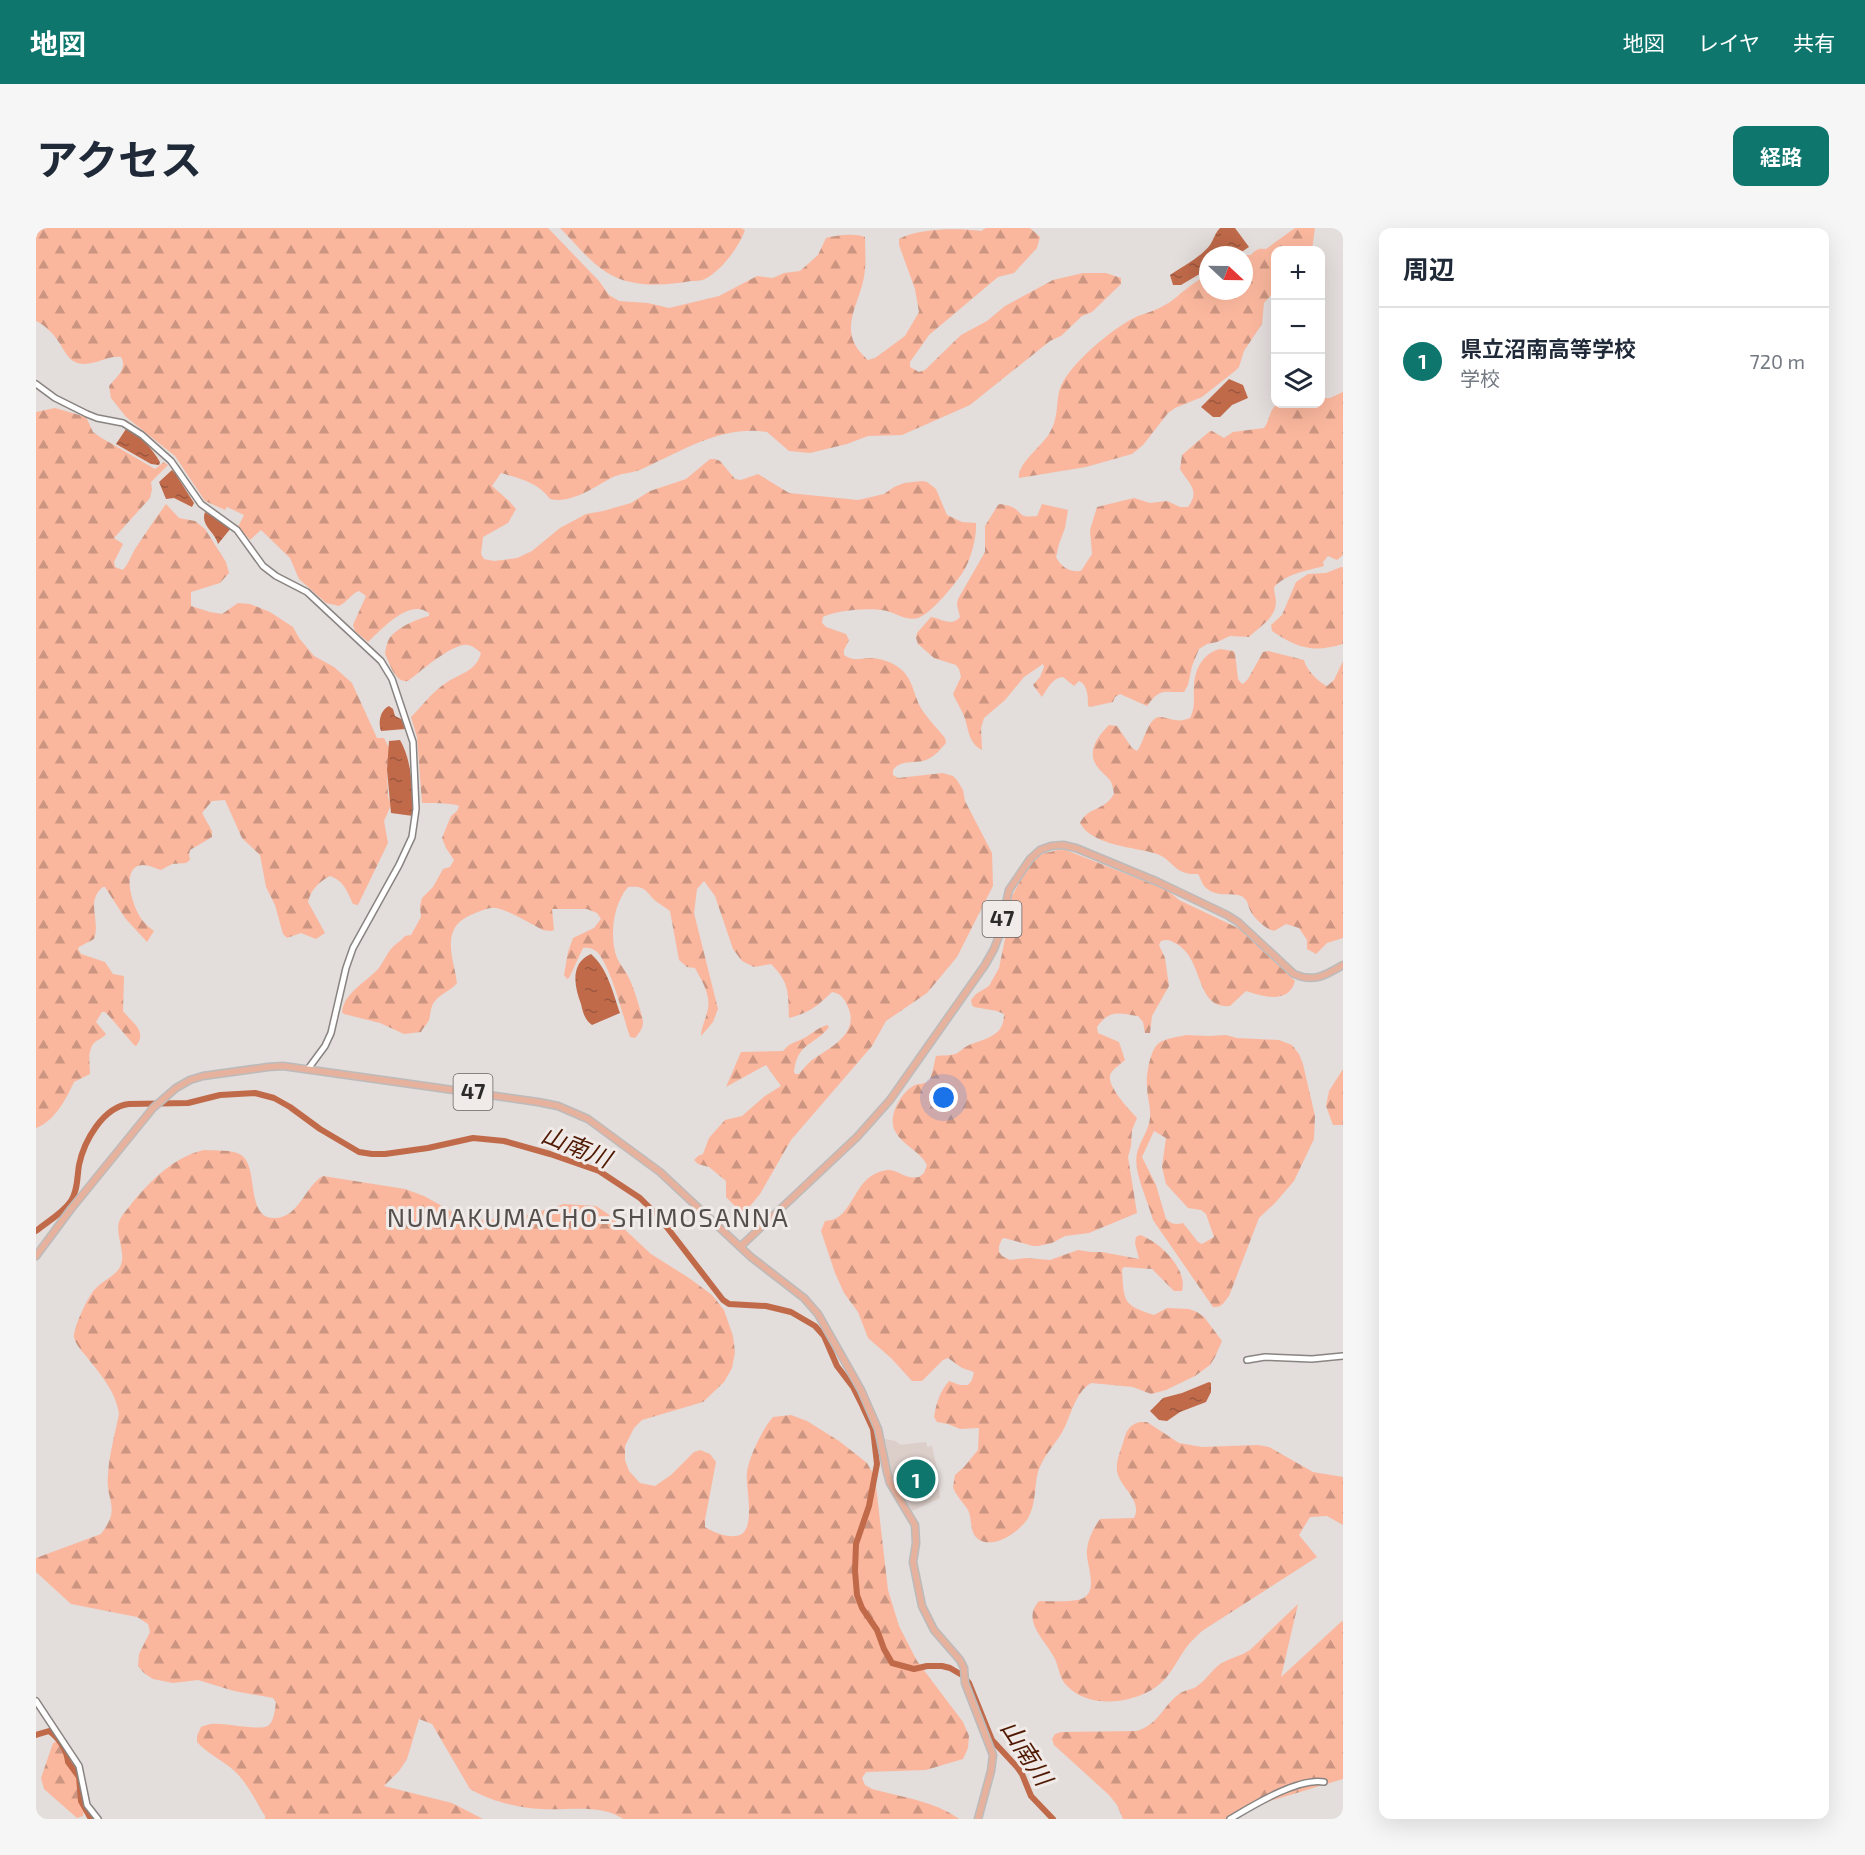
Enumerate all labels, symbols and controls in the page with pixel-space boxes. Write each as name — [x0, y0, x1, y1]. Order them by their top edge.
text: 地図 — [30, 26, 86, 60]
text: 地図 — [1623, 30, 1665, 55]
text: レイヤ — [1698, 30, 1760, 55]
text: 共有 — [1793, 30, 1835, 55]
button: 経路 — [1733, 126, 1829, 186]
text: アクセス — [36, 133, 202, 183]
north arrow — [1199, 246, 1253, 300]
map controls — [1271, 246, 1325, 408]
button: + — [1271, 246, 1325, 300]
text: 周辺 — [1403, 253, 1455, 284]
button: − — [1271, 300, 1325, 354]
text: 県立沼南高等学校 — [1460, 335, 1636, 361]
text: 1 — [1418, 349, 1427, 373]
text: 720 m — [1749, 349, 1805, 373]
button: layers — [1271, 354, 1325, 408]
text: 学校 — [1460, 366, 1500, 390]
road number: 47 — [982, 901, 1022, 937]
road number: 47 — [454, 1074, 492, 1110]
your location — [929, 1083, 958, 1112]
water label: 山南川 — [538, 1119, 618, 1174]
district label: NUMAKUMACHO-SHIMOSANNA — [387, 1201, 789, 1232]
pin: 1 — [896, 1456, 936, 1502]
water label: 山南川 — [995, 1714, 1061, 1793]

